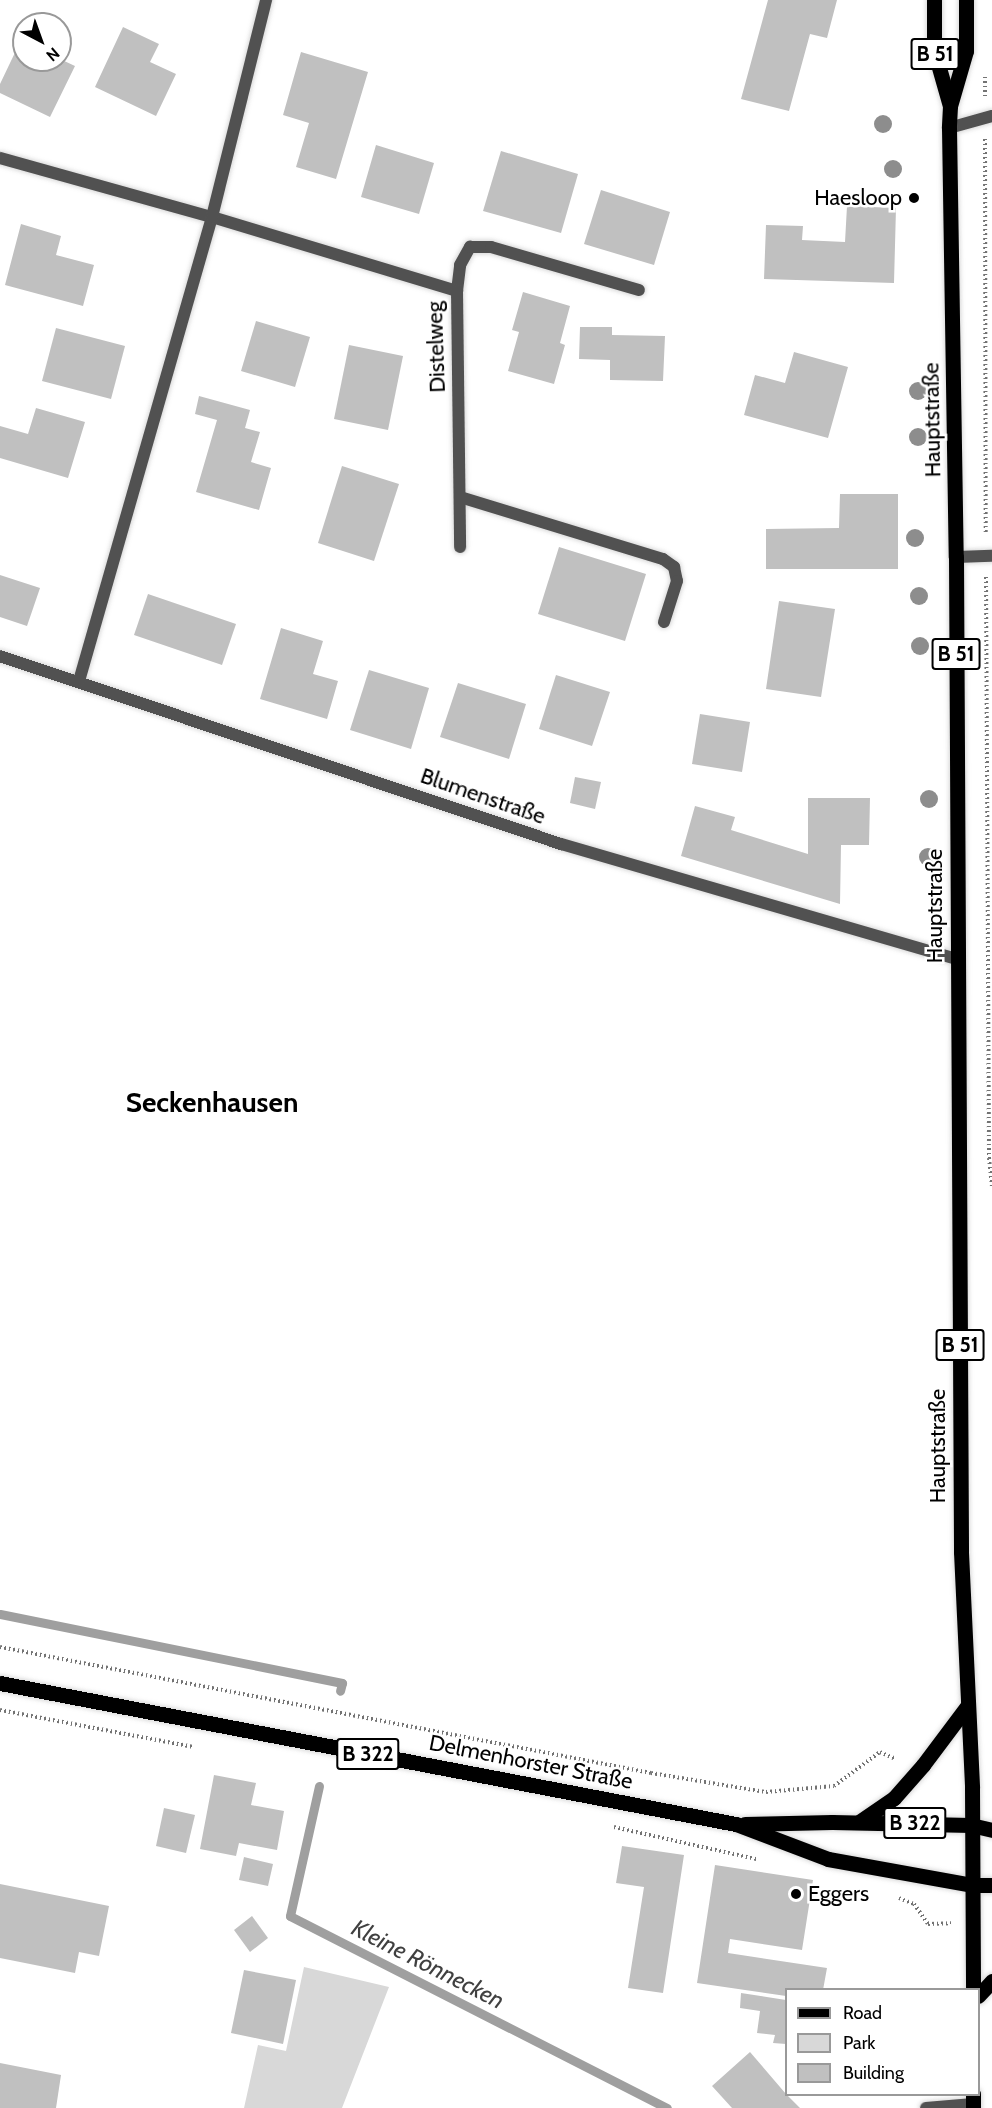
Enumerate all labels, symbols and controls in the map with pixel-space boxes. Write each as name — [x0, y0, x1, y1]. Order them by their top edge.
north arrow — [12, 12, 72, 72]
road number: B 51 — [910, 36, 960, 72]
text: N — [42, 44, 63, 65]
place label: Haesloop — [814, 185, 902, 211]
marker: Haesloop — [907, 191, 921, 205]
street label: Distelweg — [421, 301, 451, 393]
street label: Hauptstraße — [918, 362, 946, 478]
road number: B 51 — [930, 636, 982, 672]
street label: Blumenstraße — [417, 762, 549, 830]
street label: Hauptstraße — [922, 849, 948, 963]
district label: Seckenhausen — [126, 1085, 298, 1119]
road number: B 51 — [934, 1327, 986, 1363]
street label: Hauptstraße — [925, 1389, 951, 1503]
street label: Delmenhorster Straße — [427, 1729, 635, 1795]
road number: B 322 — [335, 1736, 401, 1772]
road number: B 322 — [882, 1805, 948, 1841]
place label: Eggers — [808, 1881, 869, 1907]
marker: Eggers — [789, 1887, 803, 1901]
water label: Kleine Rönnecken — [347, 1913, 509, 2015]
legend — [785, 1988, 980, 2096]
text: Road — [843, 2002, 882, 2024]
text: Park — [843, 2032, 875, 2054]
text: Building — [843, 2062, 904, 2084]

